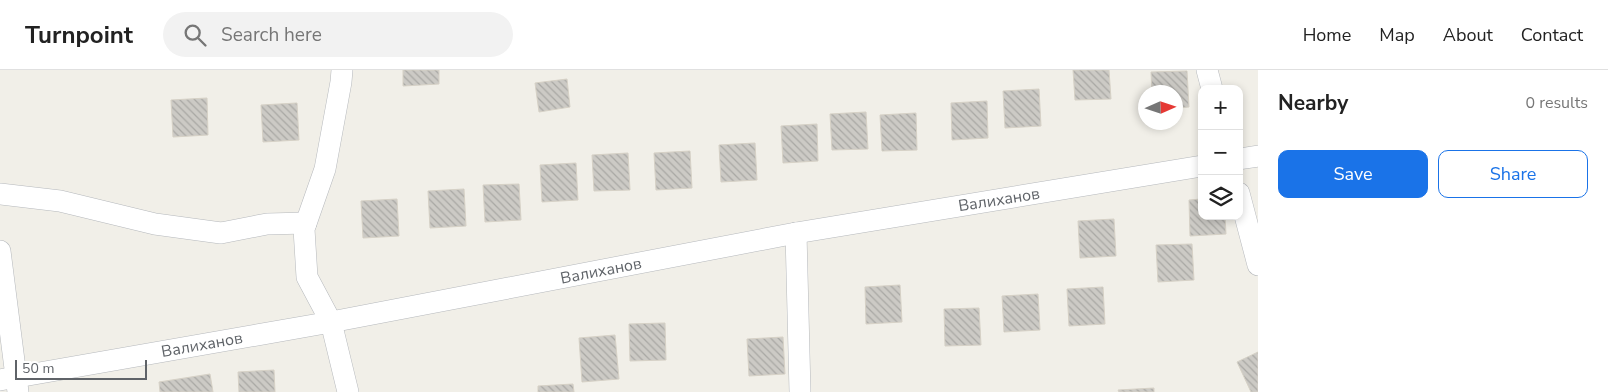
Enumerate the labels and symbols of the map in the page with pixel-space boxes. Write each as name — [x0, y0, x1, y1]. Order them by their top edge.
north arrow — [1138, 85, 1183, 130]
street label: Валиханов — [957, 183, 1042, 217]
street label: Валиханов — [559, 252, 644, 290]
street label: Валиханов — [160, 327, 245, 363]
scale bar — [15, 357, 148, 380]

